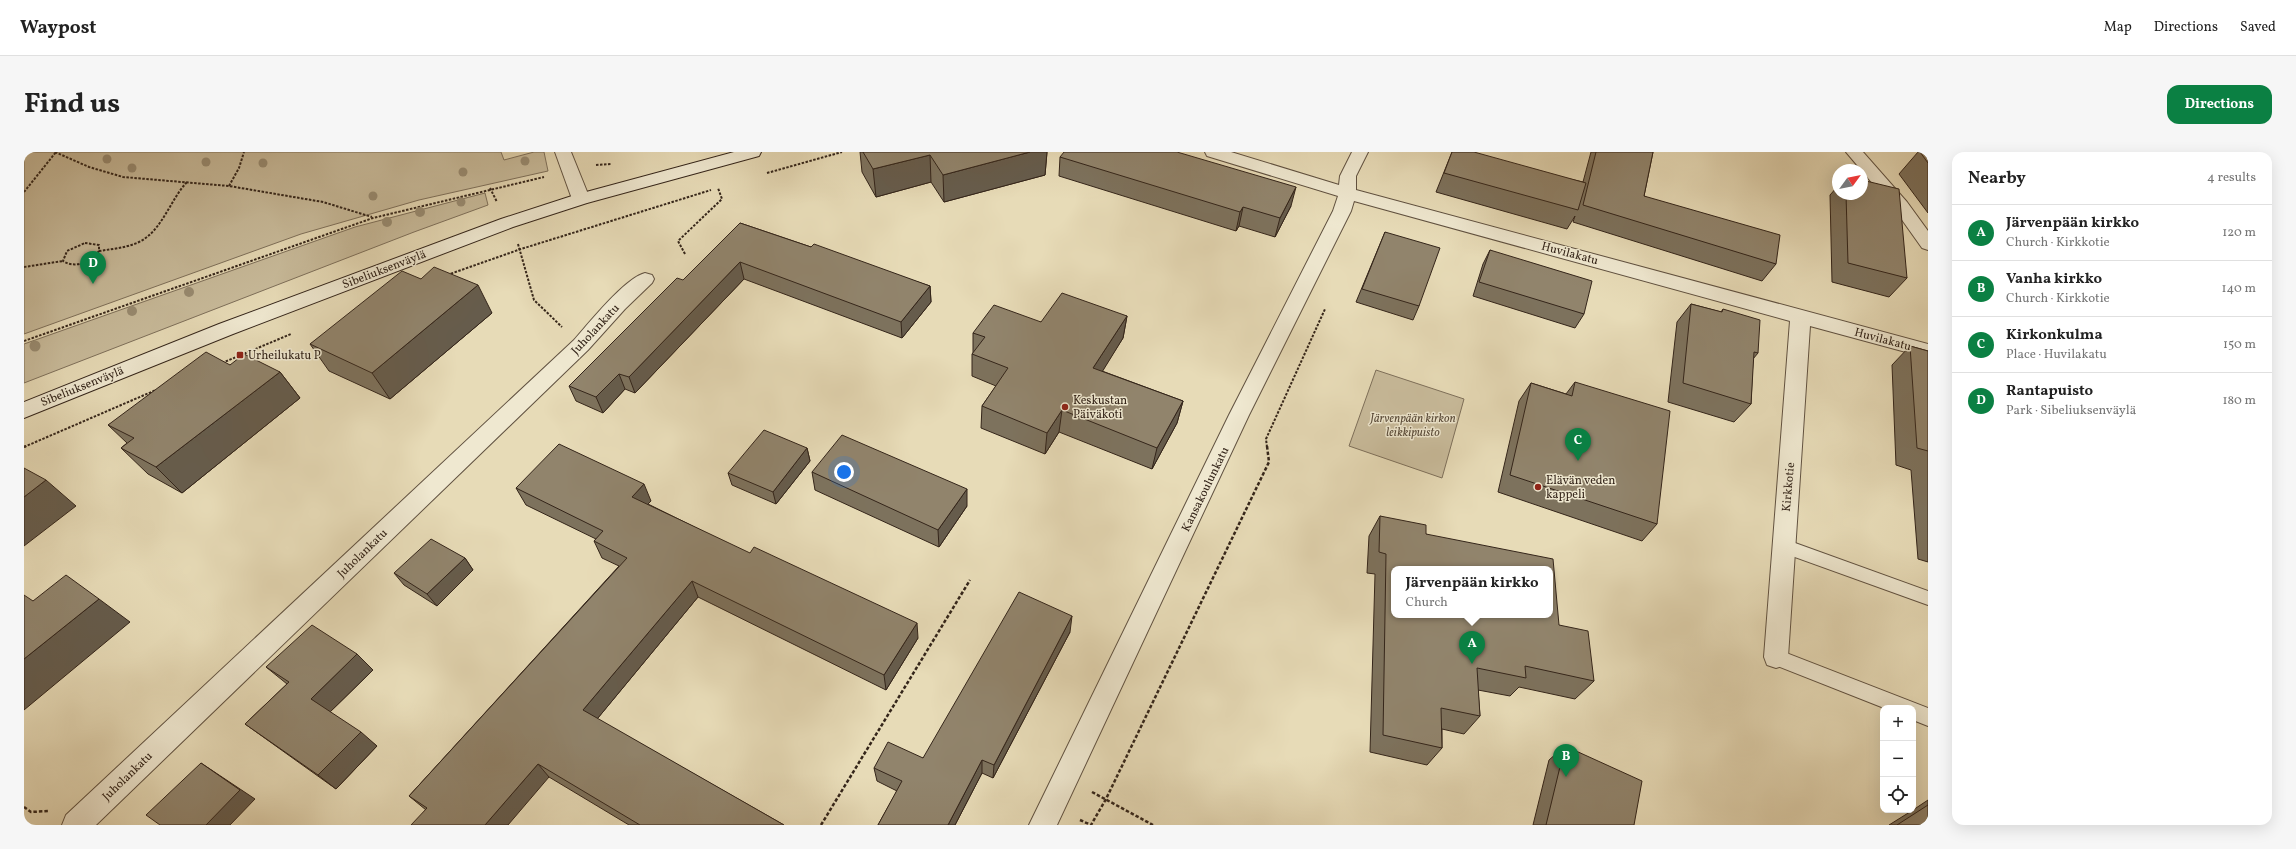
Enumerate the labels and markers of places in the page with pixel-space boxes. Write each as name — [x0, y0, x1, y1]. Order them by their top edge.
pin: D — [80, 251, 106, 284]
place label: Urheilukatu P — [248, 348, 321, 364]
marker: Urheilukatu P — [235, 350, 245, 360]
place label: Keskustan Päiväkoti — [1073, 393, 1127, 423]
marker: Keskustan Päiväkoti — [1060, 402, 1070, 412]
pin: C — [1565, 428, 1591, 461]
place label: Elävän veden kappeli — [1546, 473, 1615, 503]
marker: Elävän veden kappeli — [1533, 482, 1543, 492]
pin: A — [1459, 631, 1485, 664]
pin: B — [1553, 744, 1579, 777]

